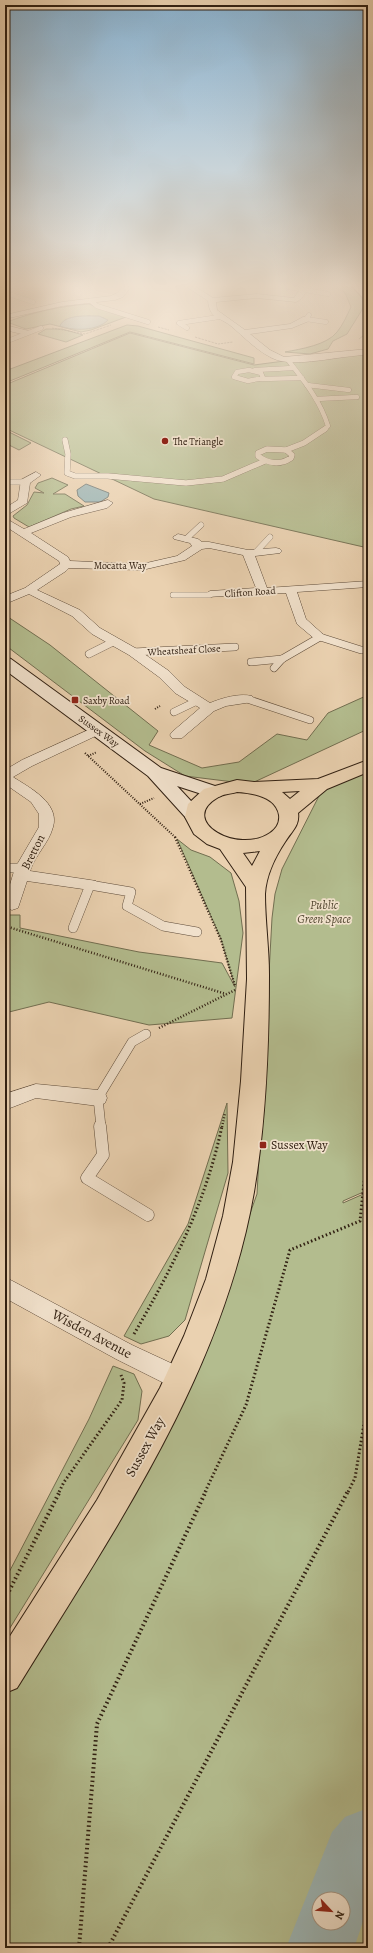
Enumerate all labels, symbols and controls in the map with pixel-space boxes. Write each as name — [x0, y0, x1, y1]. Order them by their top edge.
place label: The Triangle — [173, 435, 224, 448]
marker: The Triangle — [160, 436, 170, 446]
street label: Mocatta Way — [94, 559, 147, 572]
street label: Clifton Road — [224, 584, 277, 600]
street label: Wheatsheaf Close — [146, 642, 221, 658]
place label: Saxby Road — [83, 694, 130, 707]
marker: Saxby Road — [70, 695, 80, 705]
street label: Sussex Way — [76, 712, 122, 750]
street label: Bretton — [17, 831, 49, 872]
park label: Public Green Space — [297, 897, 351, 927]
place label: Sussex Way — [271, 1137, 328, 1153]
marker: Sussex Way — [258, 1140, 268, 1150]
street label: Wisden Avenue — [48, 1304, 135, 1363]
street label: Sussex Way — [121, 1413, 170, 1481]
north arrow — [311, 1891, 351, 1931]
text: N — [331, 1908, 348, 1922]

